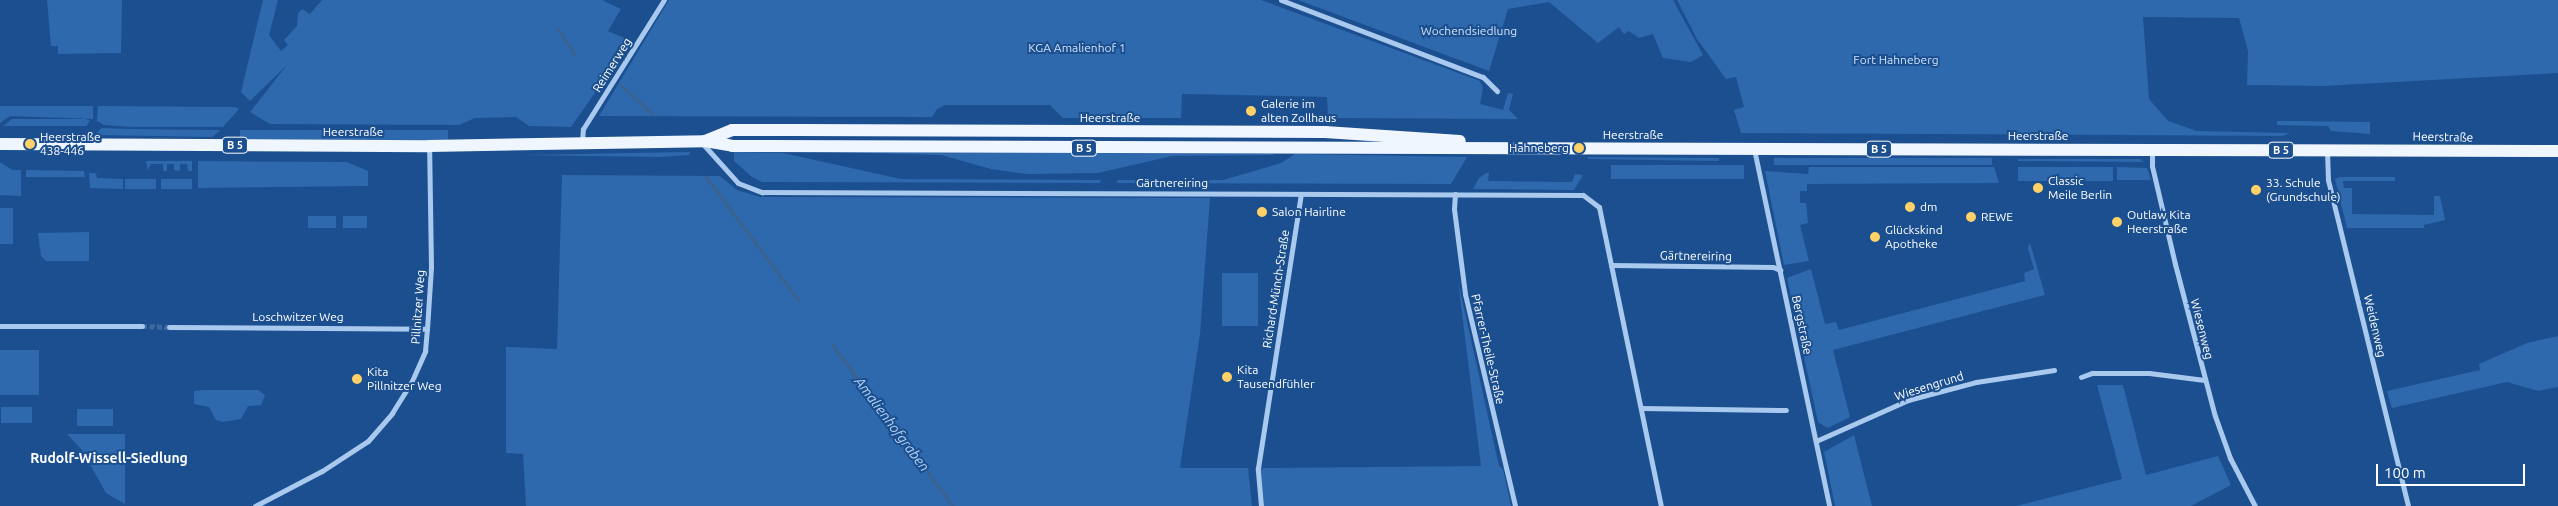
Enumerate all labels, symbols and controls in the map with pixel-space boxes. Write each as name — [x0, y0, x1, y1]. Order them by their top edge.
park label: Wochendsiedlung — [1421, 24, 1517, 38]
street label: Reimerweg — [590, 35, 634, 95]
park label: KGA Amalienhof 1 — [1028, 41, 1126, 55]
park label: Fort Hahneberg — [1853, 53, 1939, 67]
place label: Galerie im alten Zollhaus — [1261, 97, 1336, 125]
marker: Galerie im alten Zollhaus — [1245, 105, 1257, 117]
street label: Heerstraße — [1080, 111, 1140, 125]
street label: Heerstraße — [323, 125, 383, 139]
street label: Heerstraße — [1603, 128, 1663, 142]
street label: Heerstraße — [2008, 129, 2068, 143]
street label: Heerstraße — [2413, 129, 2473, 145]
place label: Heerstraße 438-446 — [40, 130, 101, 158]
road number: B 5 — [221, 136, 249, 154]
marker: Heerstraße 438-446 — [24, 138, 36, 150]
road number: B 5 — [1070, 140, 1098, 156]
road number: B 5 — [1865, 140, 1893, 158]
place label: Hahneberg — [1509, 141, 1569, 155]
marker: Hahneberg — [1573, 142, 1585, 154]
road number: B 5 — [2267, 142, 2295, 158]
place label: Classic Meile Berlin — [2048, 174, 2112, 202]
street label: Gärtnereiring — [1136, 176, 1208, 190]
place label: 33. Schule (Grundschule) — [2266, 176, 2341, 204]
marker: Classic Meile Berlin — [2032, 182, 2044, 194]
marker: 33. Schule (Grundschule) — [2250, 184, 2262, 196]
place label: dm — [1920, 200, 1937, 214]
marker: dm — [1904, 201, 1916, 213]
place label: Salon Hairline — [1272, 205, 1346, 219]
marker: Salon Hairline — [1256, 206, 1268, 218]
place label: Outlaw Kita Heerstraße — [2127, 208, 2191, 236]
place label: REWE — [1981, 210, 2013, 224]
marker: REWE — [1965, 211, 1977, 223]
marker: Outlaw Kita Heerstraße — [2111, 216, 2123, 228]
place label: Glückskind Apotheke — [1885, 223, 1943, 251]
street label: Richard-Münch-Straße — [1260, 229, 1292, 349]
marker: Glückskind Apotheke — [1869, 231, 1881, 243]
street label: Gärtnereiring — [1660, 248, 1732, 264]
street label: Pillnitzer Weg — [408, 269, 428, 345]
street label: Pfarrer-Theile-Straße — [1468, 292, 1508, 406]
street label: Weidenweg — [2361, 293, 2389, 359]
street label: Bergstraße — [1789, 294, 1815, 356]
street label: Wiesenweg — [2187, 297, 2217, 361]
street label: Loschwitzer Weg — [252, 310, 344, 324]
place label: Kita Tausendfühler — [1237, 363, 1315, 391]
place label: Kita Pillnitzer Weg — [367, 365, 442, 393]
street label: Wiesengrund — [1893, 369, 1965, 403]
marker: Kita Tausendfühler — [1221, 371, 1233, 383]
marker: Kita Pillnitzer Weg — [351, 373, 363, 385]
water label: Amalienhofgraben — [851, 373, 933, 475]
district label: Rudolf-Wissell-Siedlung — [30, 450, 188, 466]
scale bar — [2378, 454, 2527, 486]
text: 100 m — [2384, 464, 2426, 481]

